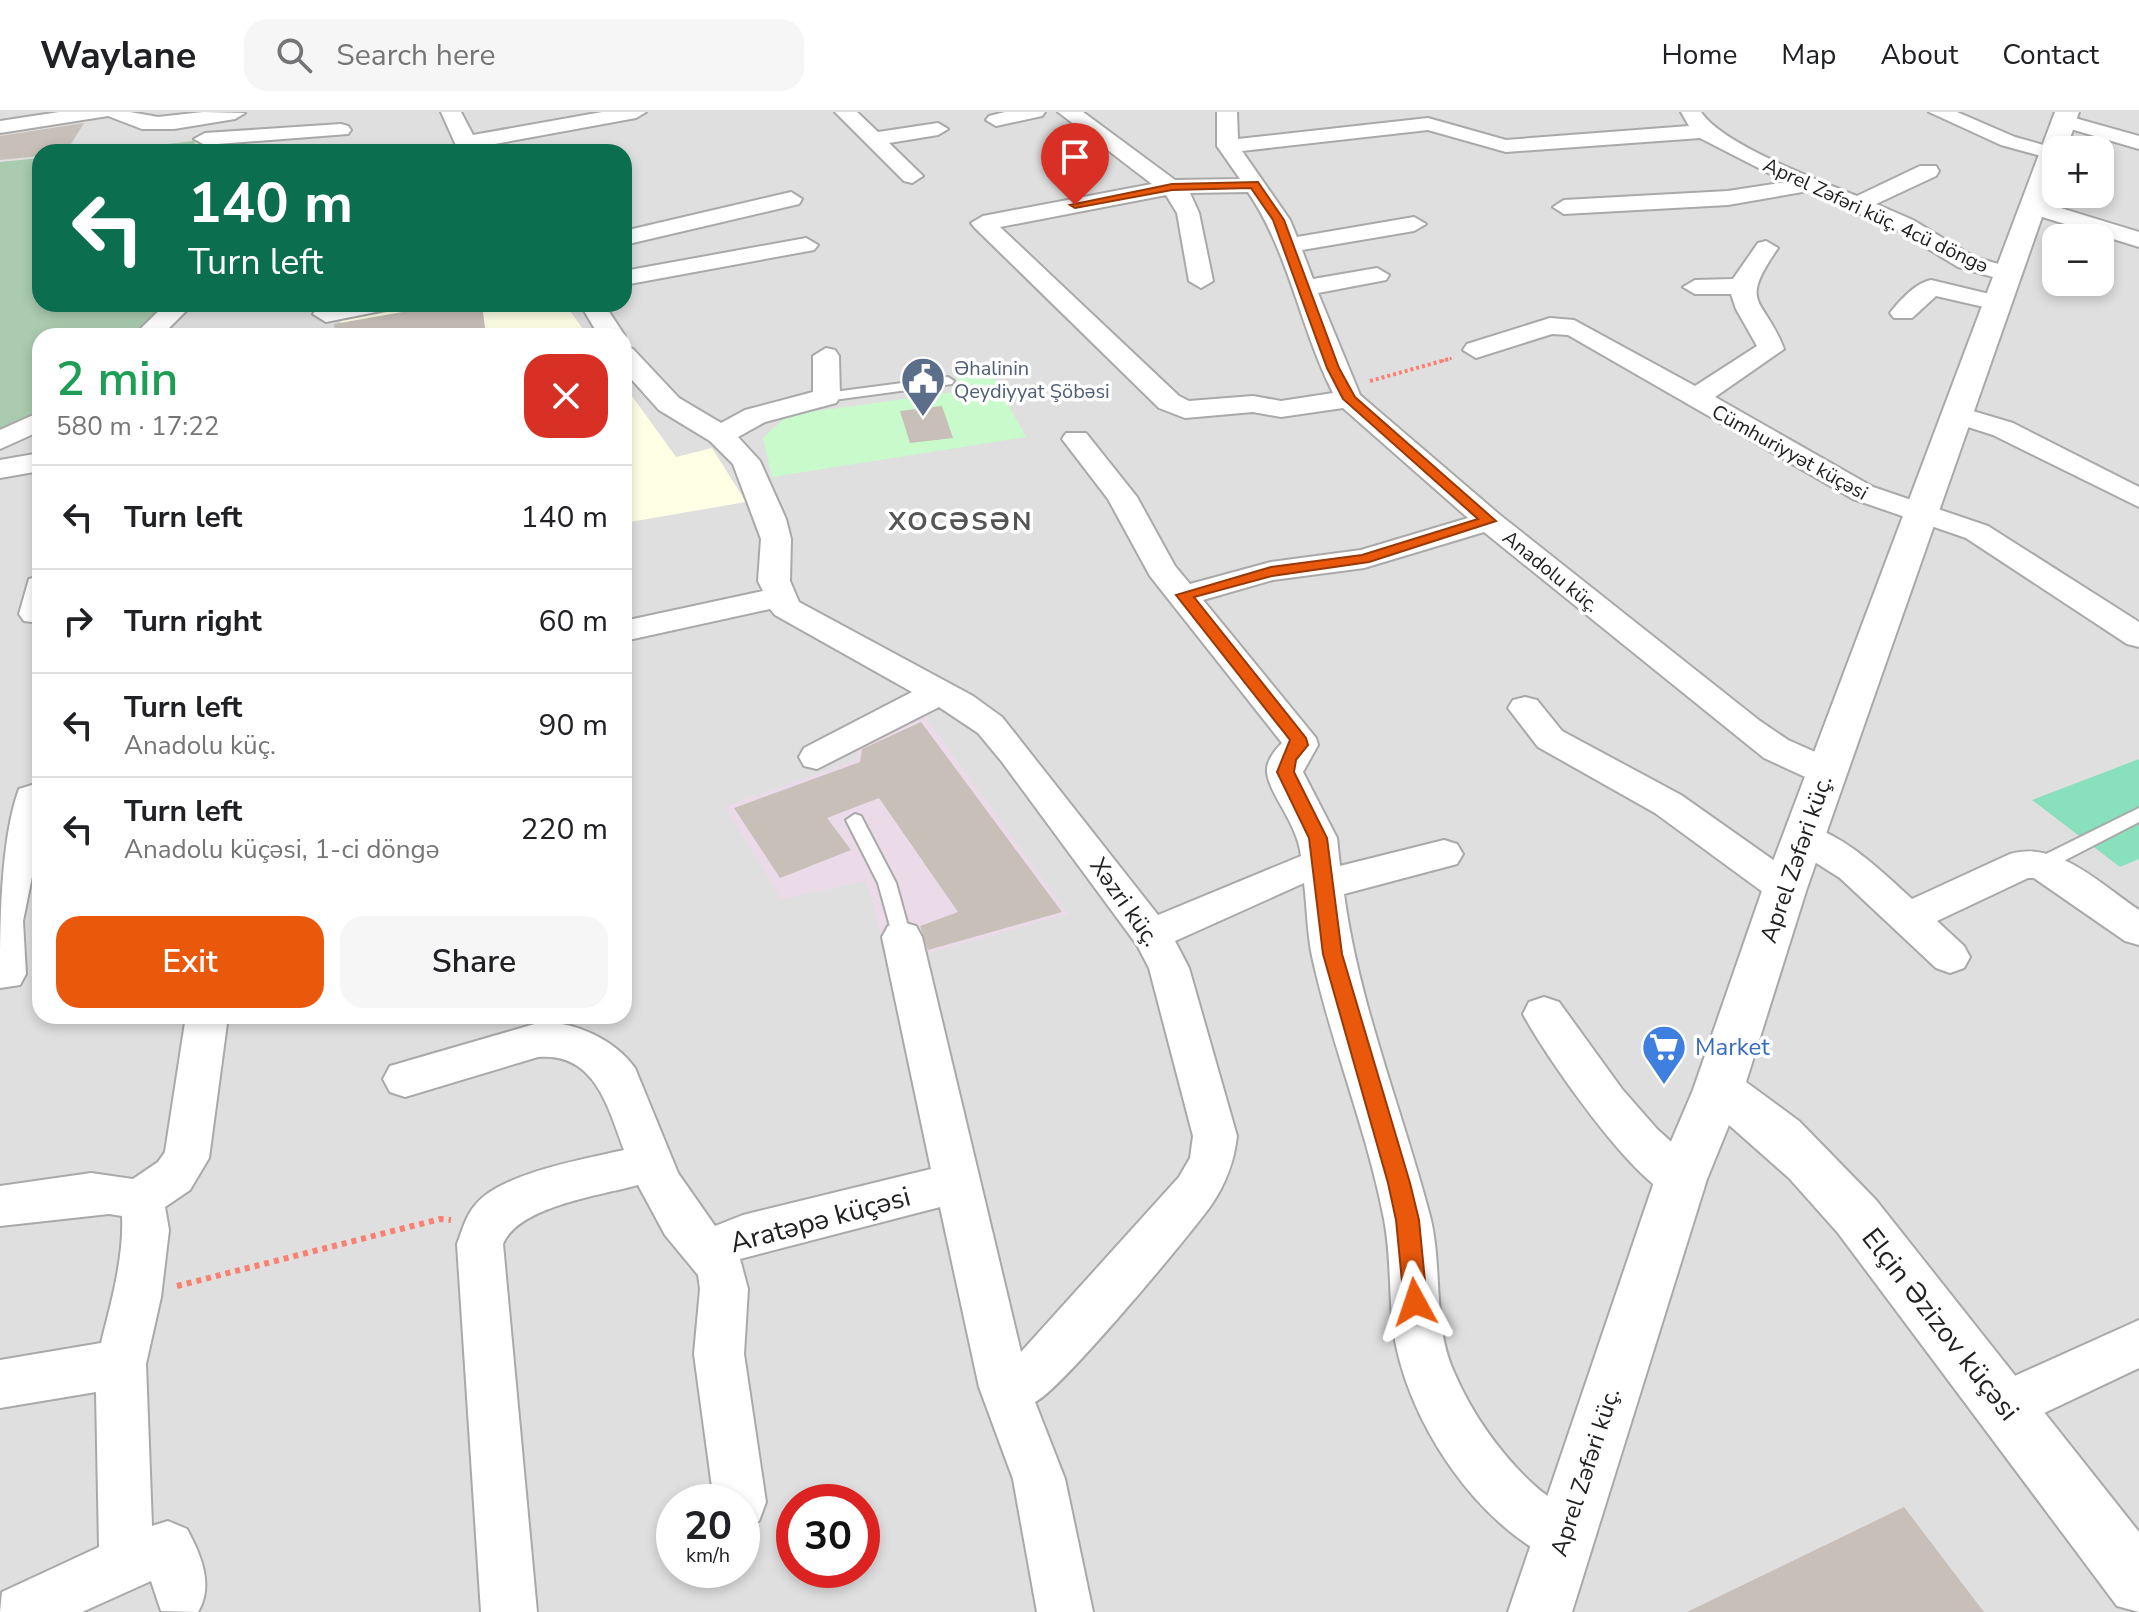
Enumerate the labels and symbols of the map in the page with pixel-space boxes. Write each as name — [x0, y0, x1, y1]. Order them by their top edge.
pin — [1041, 123, 1109, 205]
street label: Aprel Zəfəri küç. 4cü döngə — [1759, 151, 1993, 280]
public building icon: Əhalinin Qeydiyyat Şöbəsi — [899, 355, 947, 418]
place label: Əhalinin Qeydiyyat Şöbəsi — [954, 355, 1110, 405]
street label: Cümhuriyyət küçəsi — [1707, 398, 1873, 507]
district label: XOCƏSƏN — [888, 504, 1033, 539]
street label: Anadolu küç. — [1497, 524, 1605, 619]
street label: Aprel Zəfəri küç. — [1752, 771, 1840, 947]
street label: Xəzri küç. — [1083, 851, 1167, 953]
supermarket icon: Market — [1640, 1023, 1688, 1086]
place label: Market — [1695, 1031, 1770, 1063]
street label: Aratəpə küçəsi — [726, 1178, 915, 1262]
street label: Elçin Əzizov küçəsi — [1853, 1220, 2027, 1429]
position arrow — [1373, 1260, 1457, 1344]
street label: Aprel Zəfəri küç. — [1543, 1384, 1627, 1560]
speed limit sign: 30 — [776, 1484, 880, 1588]

